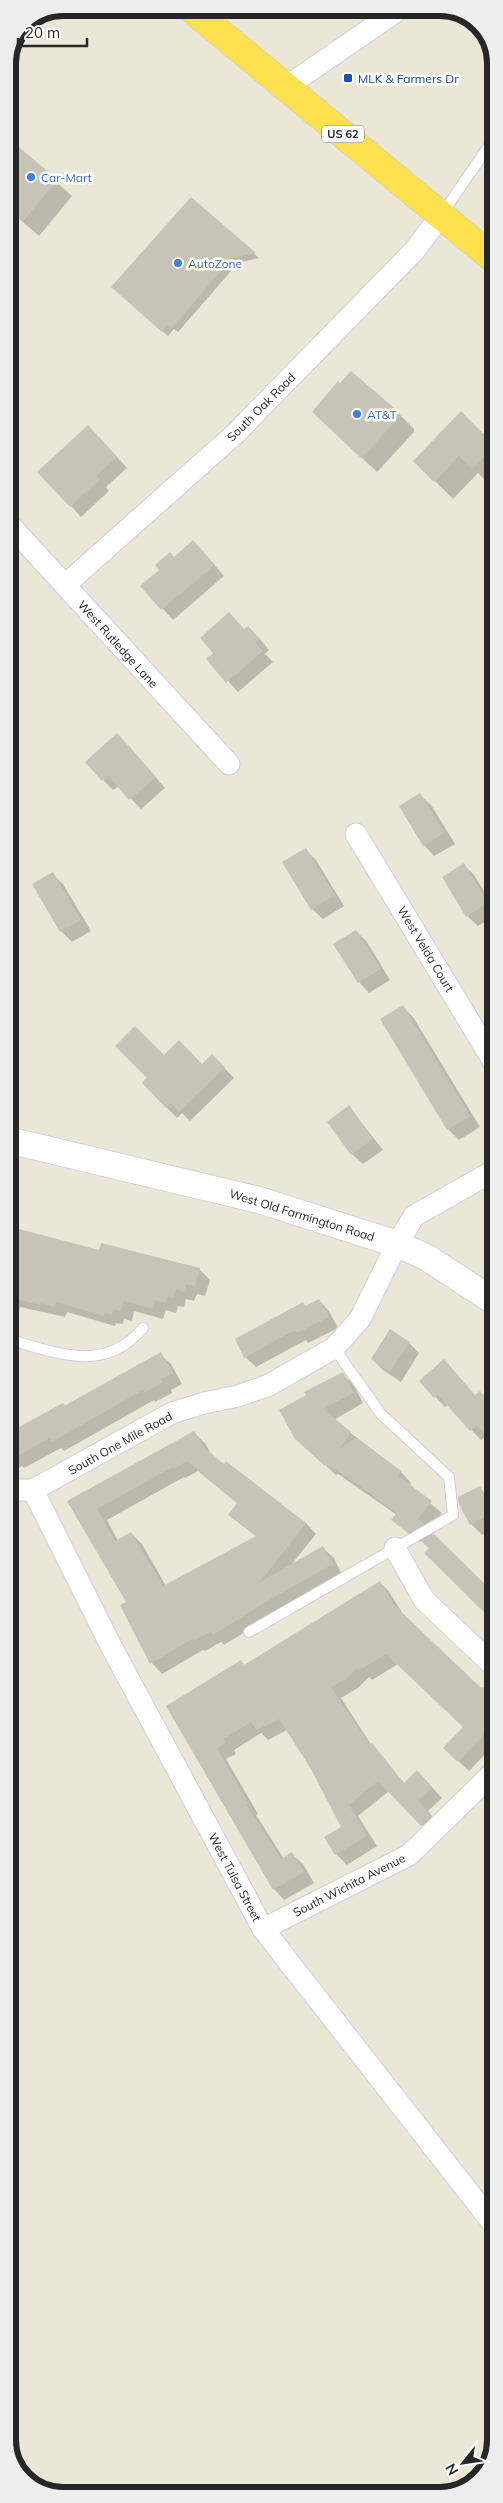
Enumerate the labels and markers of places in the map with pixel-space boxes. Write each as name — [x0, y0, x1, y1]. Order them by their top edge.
place label: MLK & Farmers Dr — [358, 71, 459, 86]
marker: MLK & Farmers Dr — [342, 72, 354, 84]
place label: Car-Mart — [41, 170, 92, 185]
marker: Car-Mart — [25, 171, 37, 183]
place label: AutoZone — [188, 256, 242, 271]
marker: AutoZone — [172, 257, 184, 269]
place label: AT&T — [367, 407, 398, 422]
marker: AT&T — [351, 408, 363, 420]

